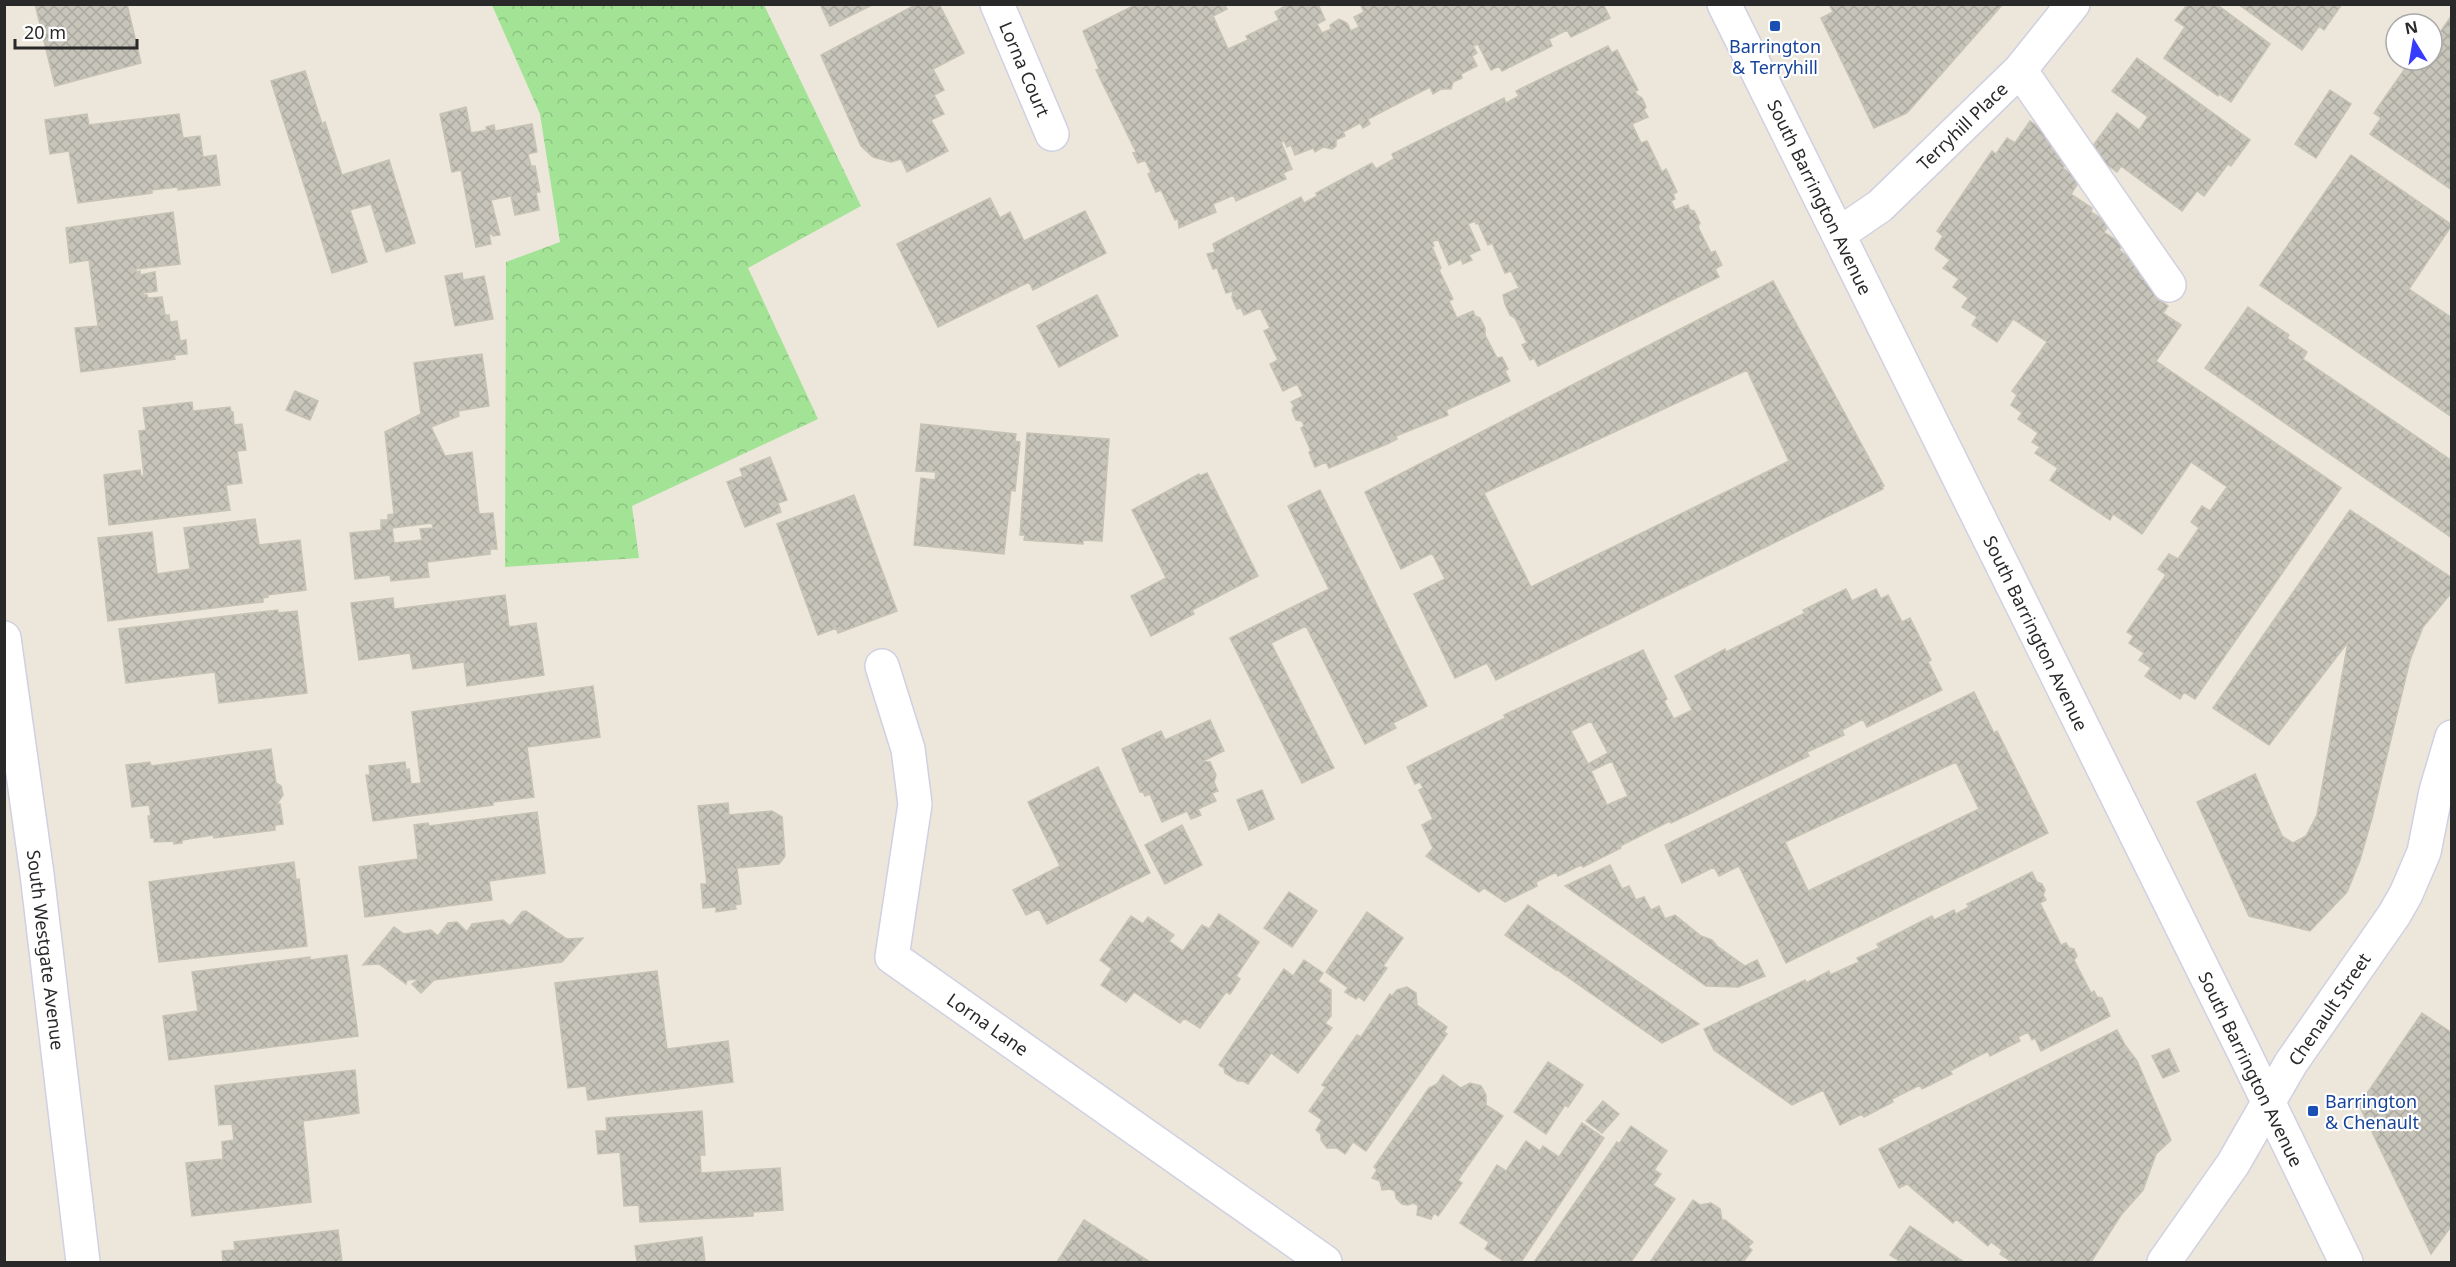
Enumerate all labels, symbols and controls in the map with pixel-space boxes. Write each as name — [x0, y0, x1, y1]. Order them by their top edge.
scale bar — [15, 12, 136, 50]
north arrow — [2384, 12, 2444, 72]
text: N — [2403, 15, 2420, 39]
street label: Lorna Court — [994, 18, 1056, 121]
marker: Barrington & Terryhill — [1768, 19, 1782, 33]
text: 20 m — [24, 20, 66, 44]
place label: Barrington & Terryhill — [1729, 34, 1821, 79]
street label: Terryhill Place — [1912, 77, 2012, 175]
street label: South Barrington Avenue — [1762, 96, 1878, 298]
street label: South Barrington Avenue — [1978, 532, 2094, 734]
street label: South Westgate Avenue — [22, 849, 70, 1051]
street label: Chenault Street — [2282, 948, 2376, 1070]
street label: South Barrington Avenue — [2193, 968, 2309, 1170]
street label: Lorna Lane — [942, 987, 1034, 1061]
place label: Barrington & Chenault — [2325, 1089, 2419, 1134]
marker: Barrington & Chenault — [2306, 1104, 2320, 1118]

